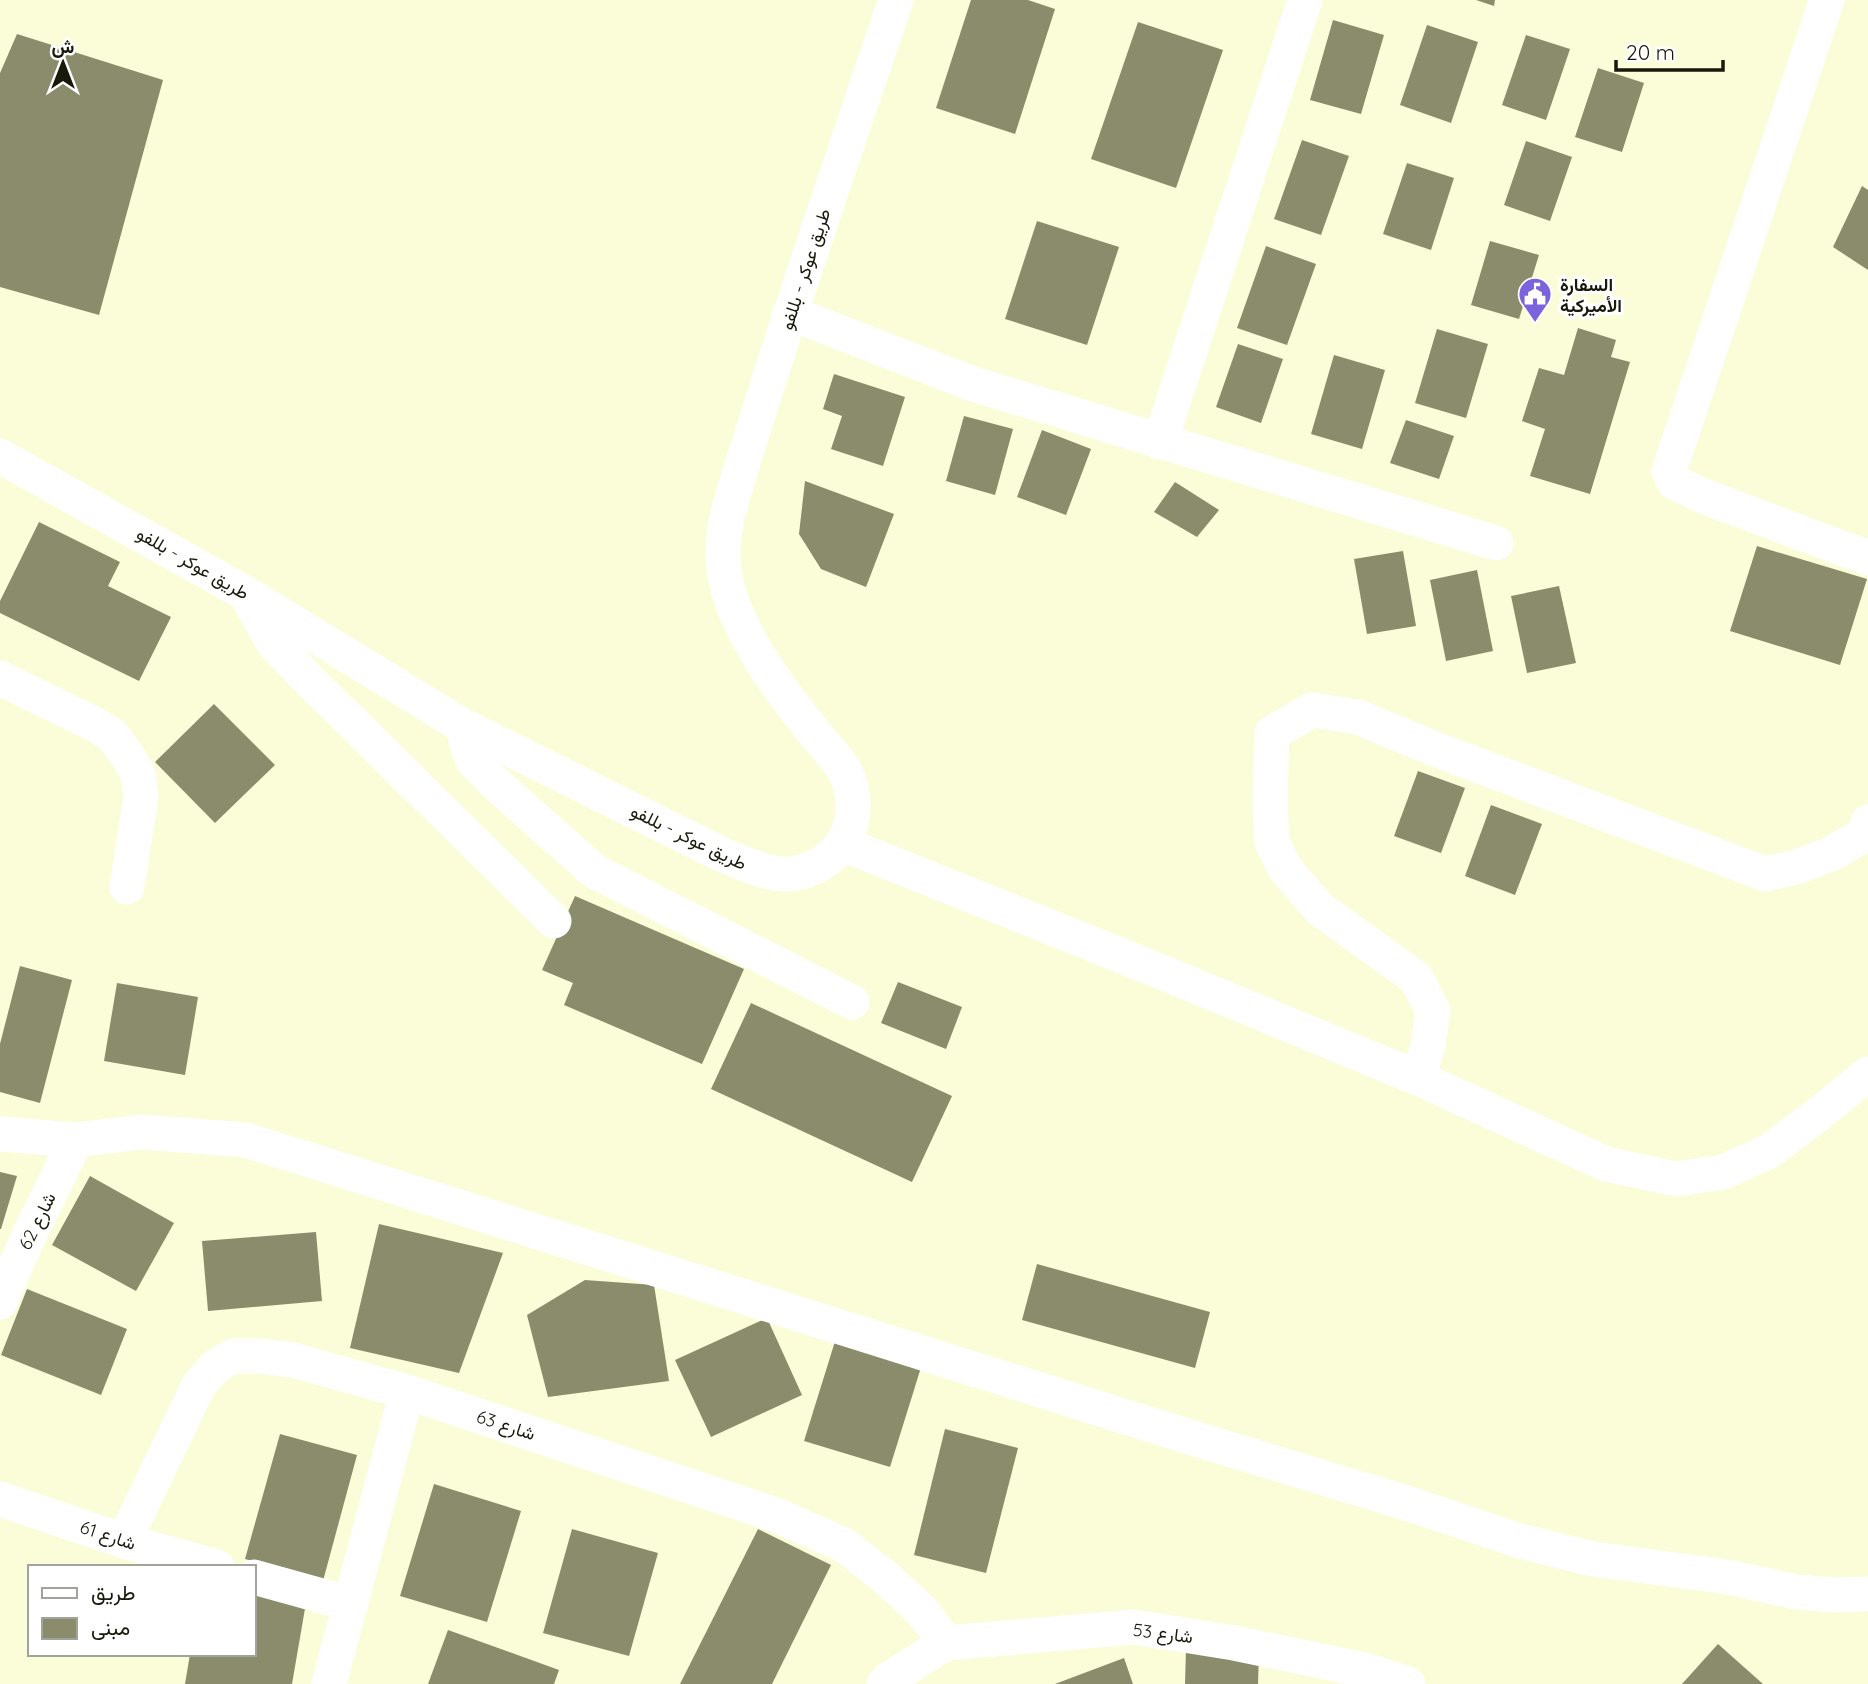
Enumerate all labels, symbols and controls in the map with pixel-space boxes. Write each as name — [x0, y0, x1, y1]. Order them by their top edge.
north arrow — [28, 28, 98, 98]
scale bar — [1616, 28, 1723, 72]
text: ش — [52, 34, 75, 58]
text: 20 m — [1626, 39, 1675, 65]
street label: طريق عوكر - بللفو — [775, 206, 835, 332]
place label: السفارة الأميركية — [1560, 273, 1622, 317]
public building icon: السفارة الأميركية — [1516, 275, 1554, 324]
street label: طريق عوكر - بللفو — [133, 522, 253, 604]
street label: طريق عوكر - بللفو — [627, 799, 751, 875]
street label: شارع 62 — [13, 1189, 62, 1254]
street label: شارع 63 — [473, 1405, 538, 1446]
street label: شارع 61 — [77, 1515, 139, 1556]
legend — [28, 1565, 256, 1656]
text: طريق — [91, 1579, 136, 1606]
text: مبنى — [91, 1614, 130, 1640]
street label: شارع 53 — [1132, 1618, 1194, 1649]

